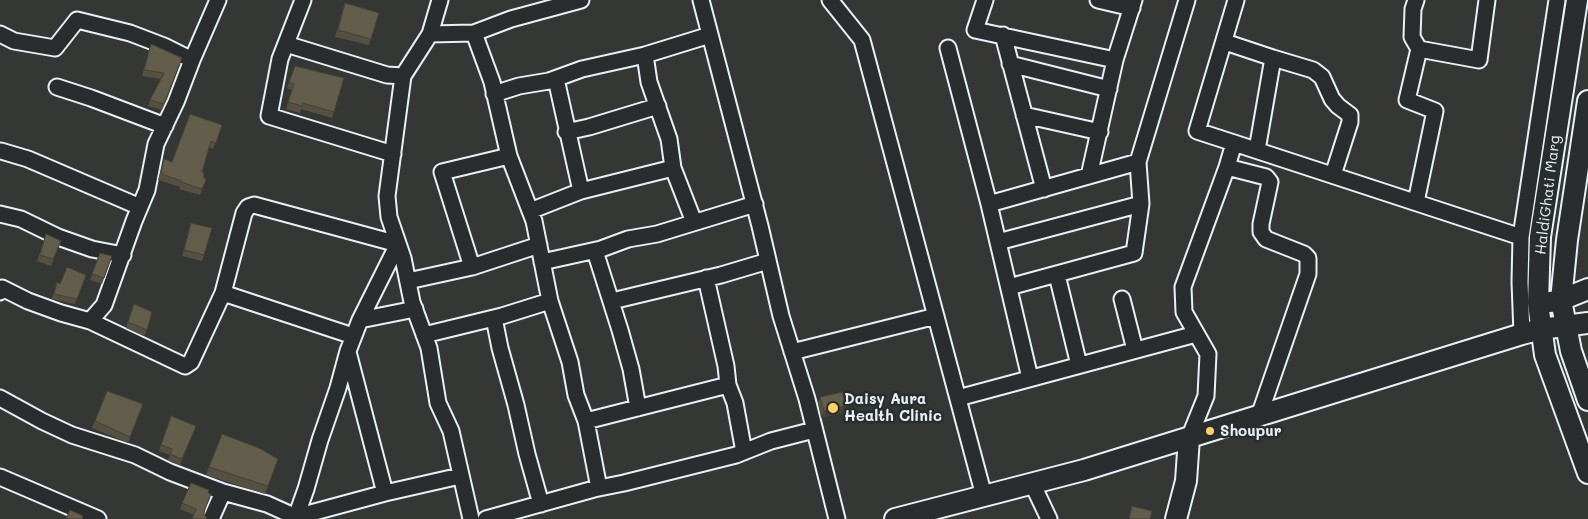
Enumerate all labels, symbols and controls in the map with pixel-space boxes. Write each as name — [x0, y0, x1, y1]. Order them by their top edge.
street label: HaldiGhati Marg — [1532, 134, 1564, 256]
place label: Daisy Aura Health Clinic — [844, 390, 942, 425]
marker: Daisy Aura Health Clinic — [826, 401, 840, 415]
place label: Shoupur — [1220, 422, 1282, 440]
marker: Shoupur — [1204, 425, 1216, 437]

